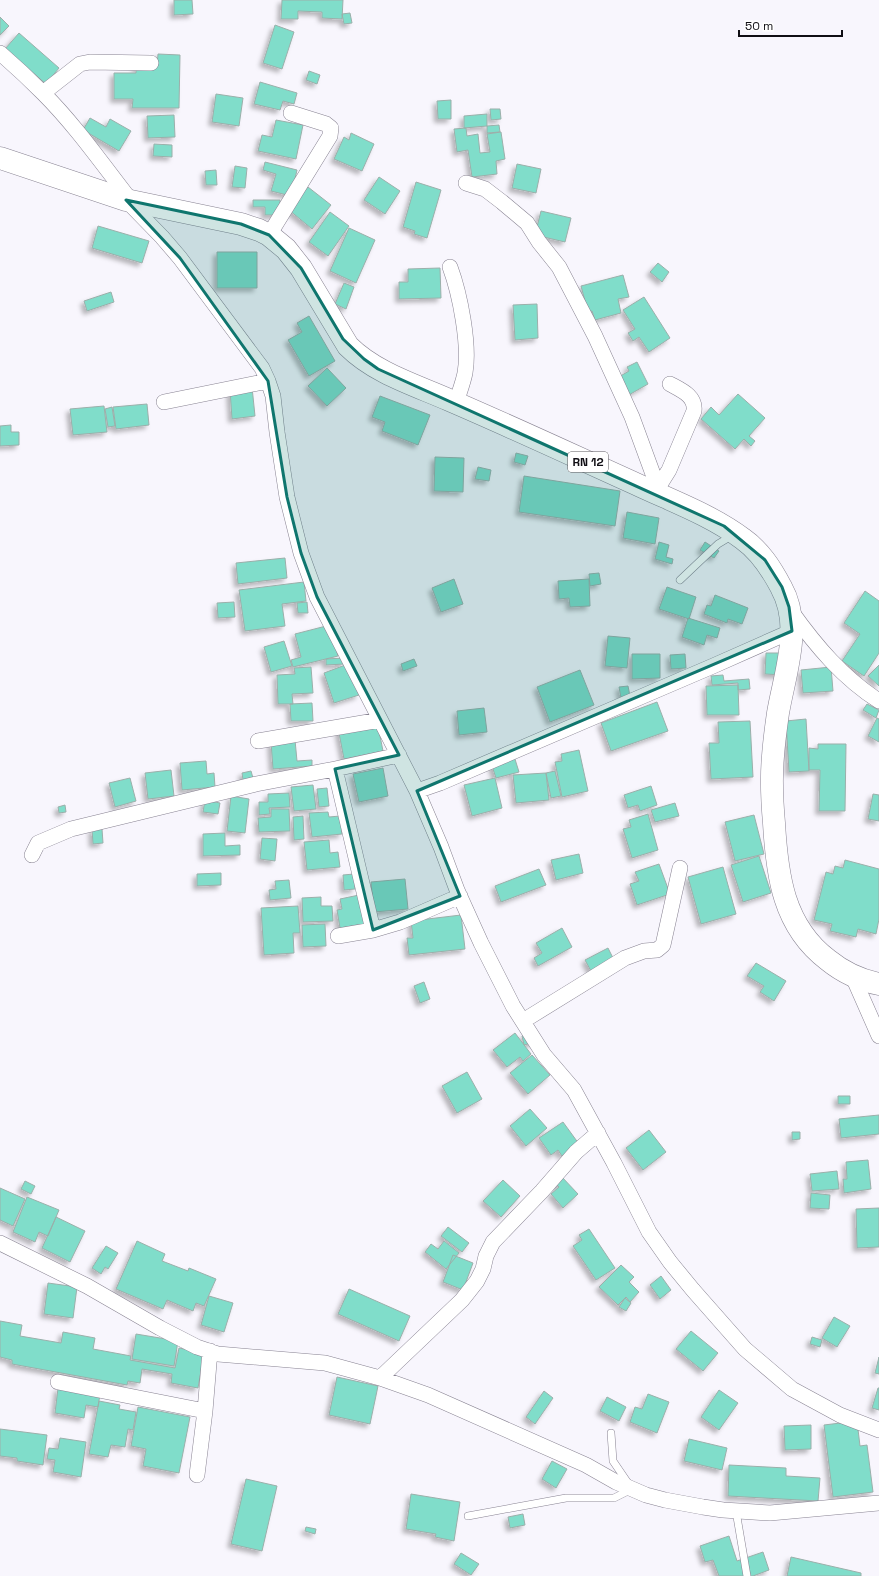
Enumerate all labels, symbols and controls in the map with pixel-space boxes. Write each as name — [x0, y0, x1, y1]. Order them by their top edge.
scale bar — [739, 12, 842, 38]
text: 50 m — [745, 18, 773, 34]
road number: RN 12 — [568, 452, 608, 472]

